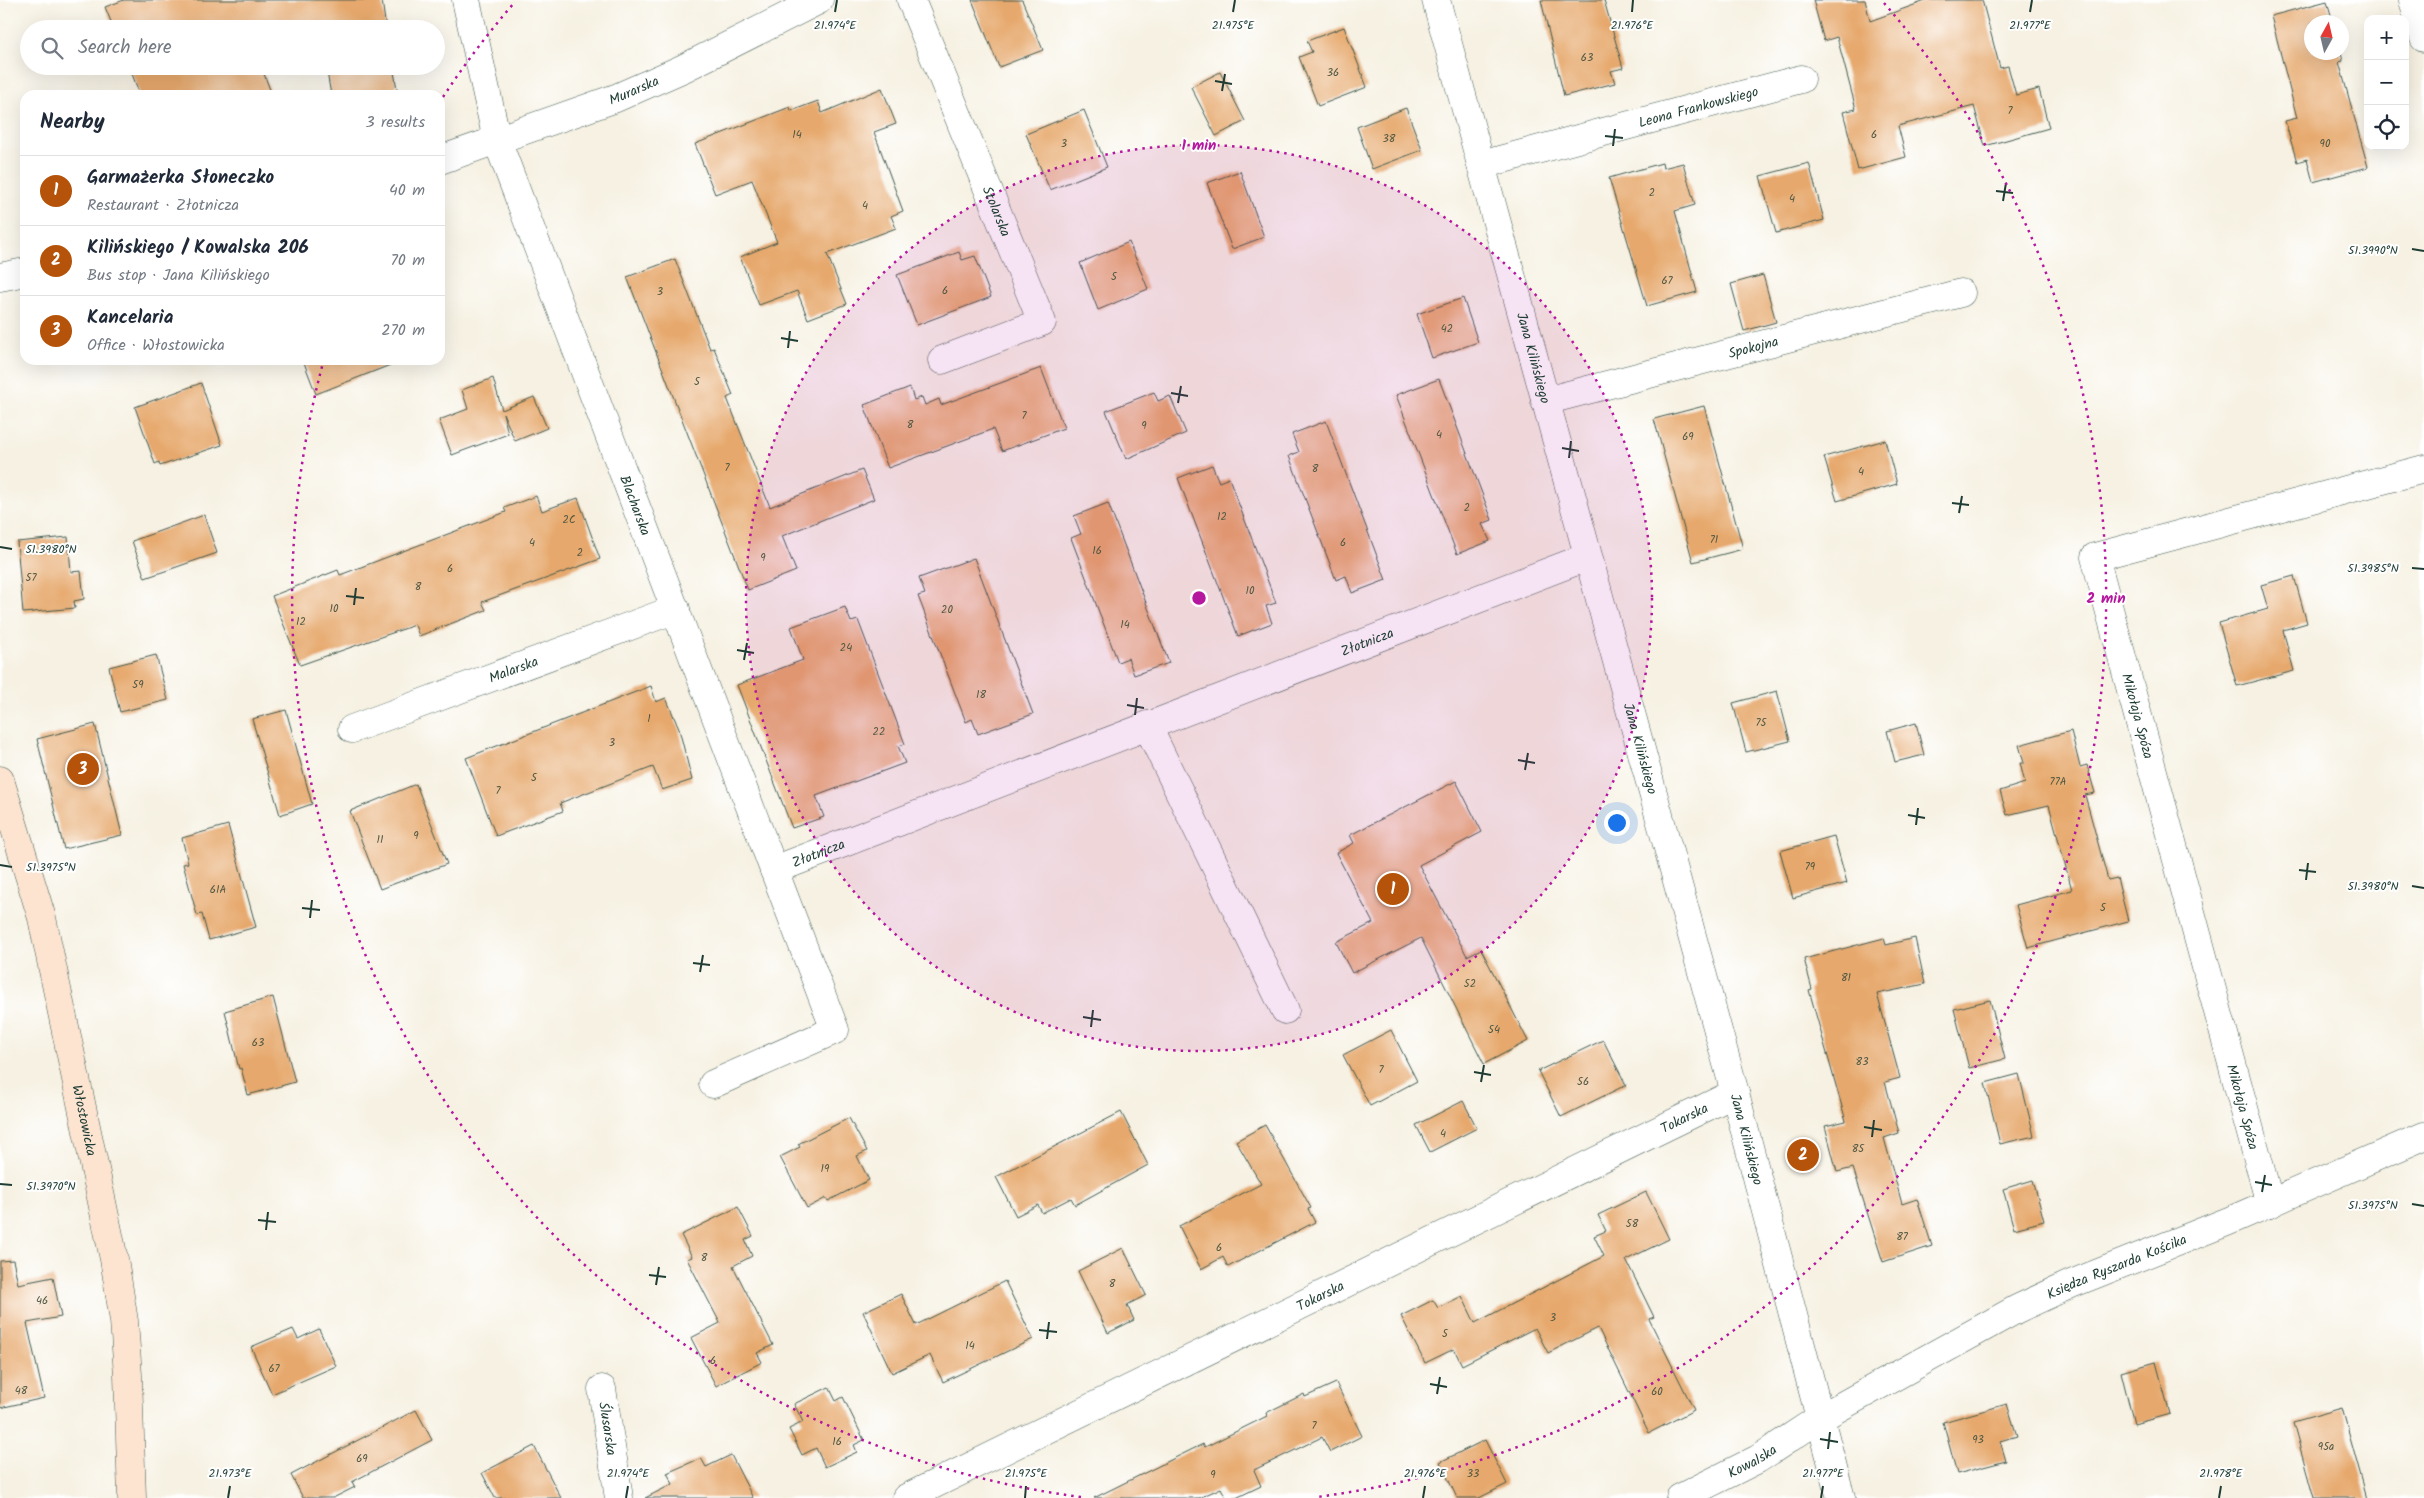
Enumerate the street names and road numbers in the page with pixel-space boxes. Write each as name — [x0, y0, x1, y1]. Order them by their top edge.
street label: Murarska — [606, 70, 663, 112]
street label: Leona Frankowskiego — [1636, 81, 1761, 134]
street label: Stolarska — [976, 183, 1016, 240]
street label: Jana Kilińskiego — [1510, 310, 1556, 406]
street label: Spokojna — [1726, 331, 1781, 365]
street label: Blacharska — [613, 472, 656, 539]
street label: Złotnicza — [1338, 622, 1397, 663]
street label: Malarska — [486, 651, 542, 689]
street label: Mikołaja Spóza — [2115, 671, 2159, 762]
street label: Jana Kilińskiego — [1617, 701, 1663, 797]
street label: Złotnicza — [789, 834, 848, 874]
street label: Mikołaja Spóza — [2220, 1062, 2264, 1153]
street label: Włostowicka — [66, 1083, 102, 1158]
street label: Jana Kilińskiego — [1724, 1091, 1769, 1188]
street label: Tokarska — [1657, 1098, 1712, 1140]
street label: Księdza Ryszarda Kościka — [2043, 1229, 2190, 1306]
street label: Tokarska — [1293, 1276, 1348, 1318]
street label: Ślusarska — [592, 1400, 622, 1457]
street label: Kowalska — [1724, 1439, 1782, 1484]

